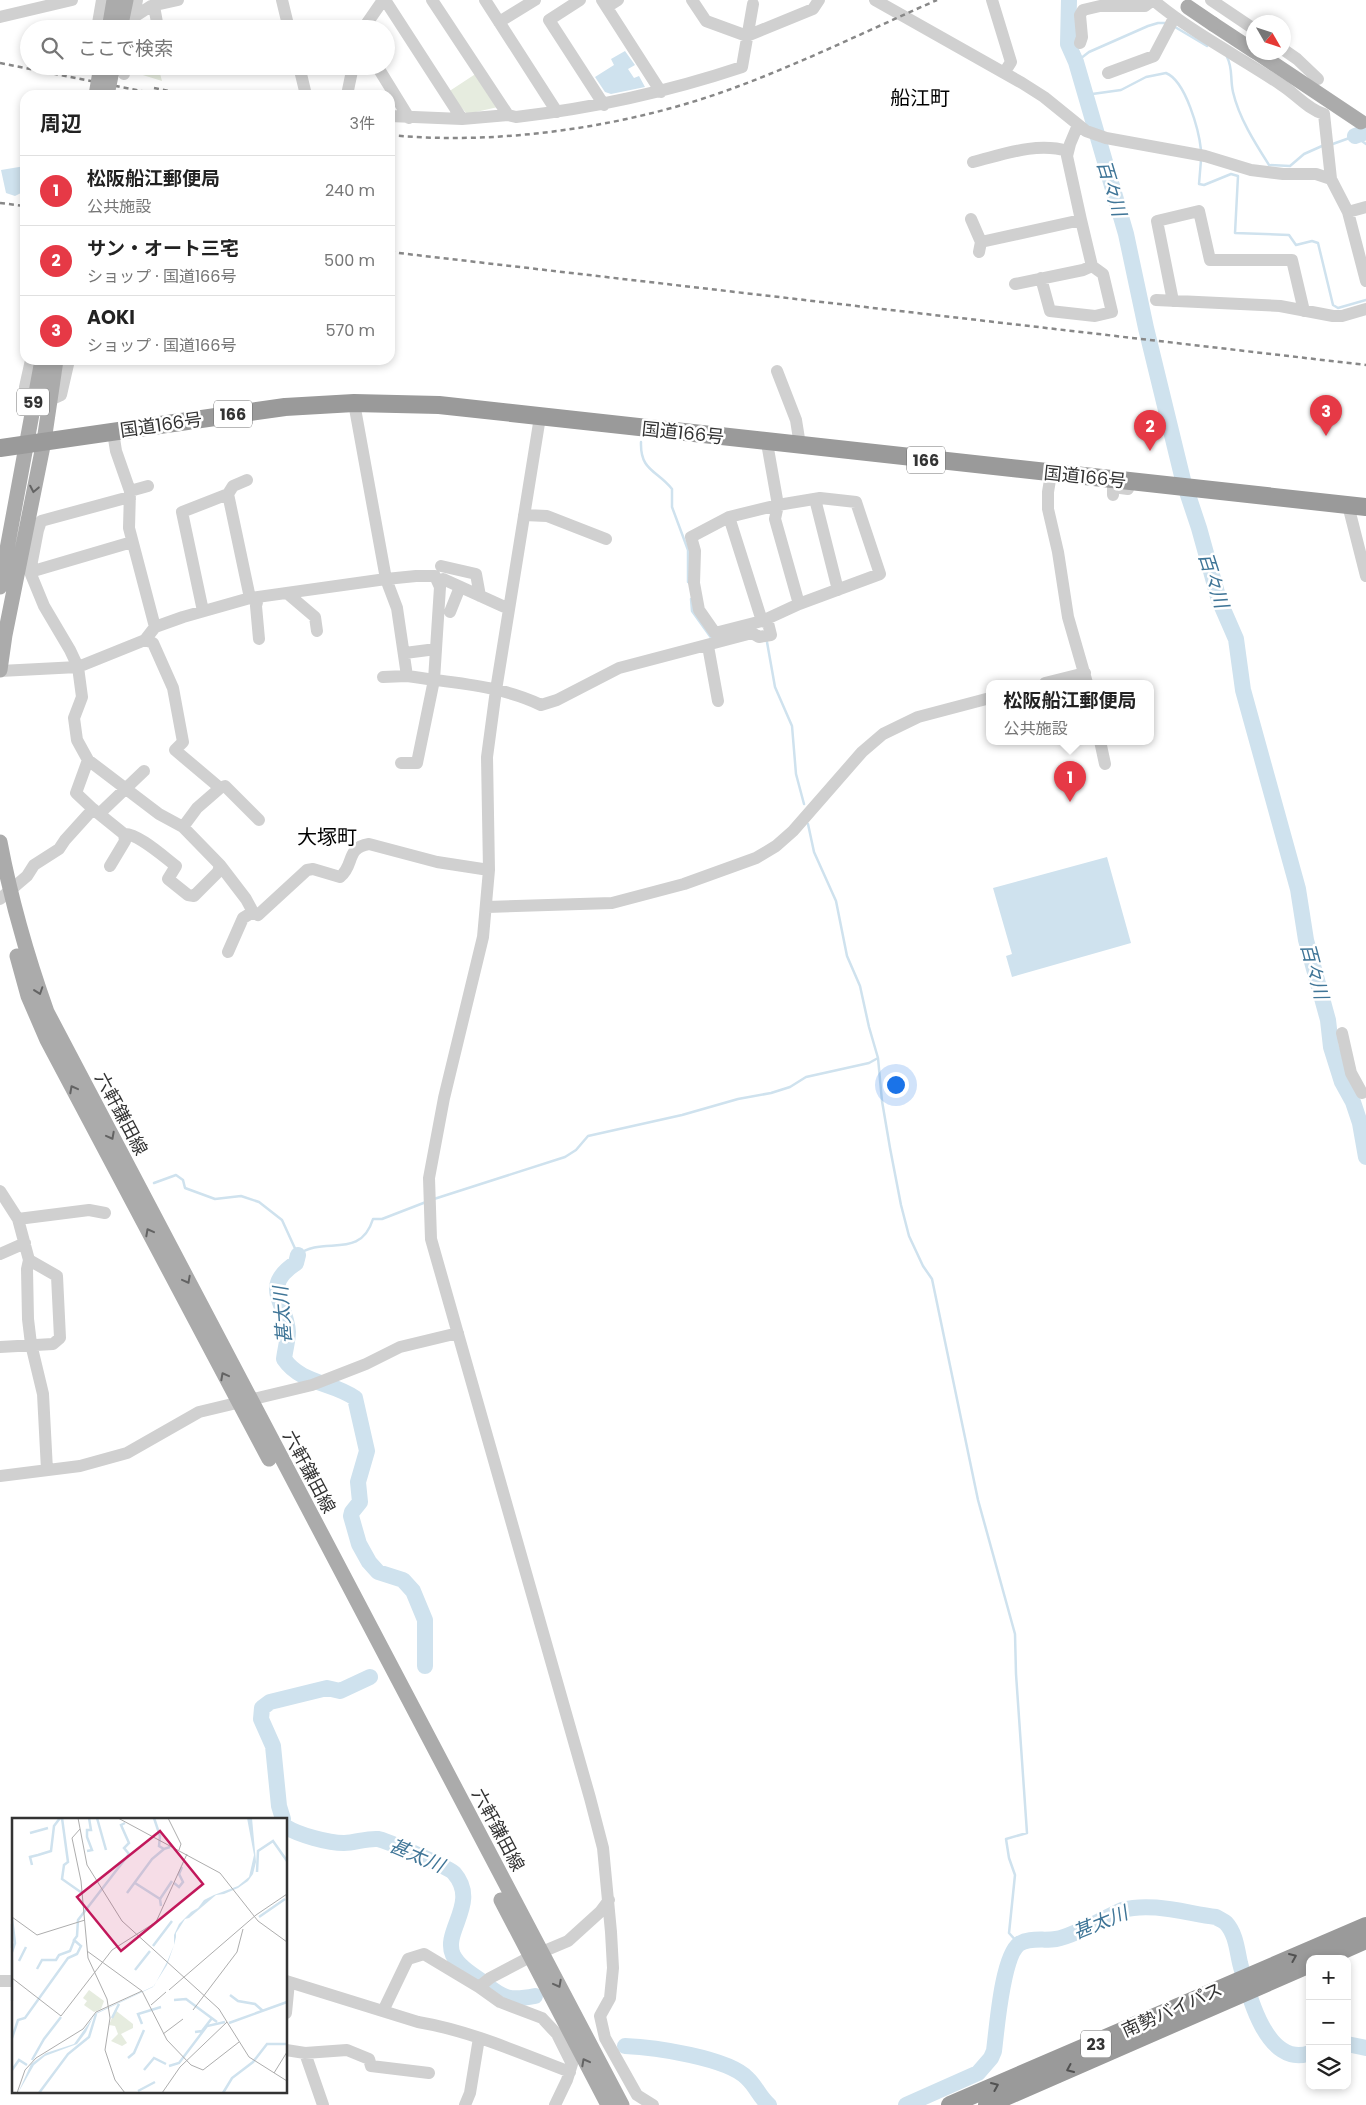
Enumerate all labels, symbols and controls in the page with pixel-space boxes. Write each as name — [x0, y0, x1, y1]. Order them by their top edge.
north arrow — [1246, 15, 1291, 60]
search box — [20, 20, 395, 75]
icon: search — [38, 34, 66, 62]
text: ここで検索 — [78, 35, 173, 62]
district label: 船江町 — [890, 84, 950, 112]
text: 周辺 — [40, 109, 82, 138]
text: 3件 — [350, 112, 375, 135]
water label: 百々川 — [1090, 157, 1133, 221]
text: 松阪船江郵便局 — [87, 165, 220, 192]
text: 1 — [53, 179, 59, 202]
text: 240 m — [325, 179, 375, 202]
text: 公共施設 — [87, 195, 151, 218]
text: サン・オート三宅 — [87, 235, 239, 262]
text: 2 — [51, 249, 61, 272]
text: 500 m — [324, 249, 375, 272]
text: ショップ · 国道166号 — [87, 265, 236, 288]
text: AOKI — [87, 304, 135, 331]
text: 3 — [51, 319, 61, 342]
text: 570 m — [325, 319, 375, 342]
text: ショップ · 国道166号 — [87, 334, 236, 357]
road number: 59 — [17, 388, 49, 416]
pin: 3 — [1310, 395, 1342, 436]
road number: 166 — [214, 400, 252, 428]
street label: 国道166号 — [118, 406, 204, 443]
pin: 2 — [1134, 410, 1166, 451]
street label: 国道166号 — [641, 416, 725, 449]
road number: 166 — [907, 446, 945, 474]
street label: 国道166号 — [1043, 460, 1127, 493]
one-way arrow — [29, 485, 40, 493]
water label: 百々川 — [1192, 549, 1236, 613]
popup — [986, 680, 1154, 745]
text: 松阪船江郵便局 — [1003, 687, 1137, 714]
text: 公共施設 — [1003, 717, 1068, 740]
pin: 1 — [1054, 761, 1086, 802]
district label: 大塚町 — [297, 823, 357, 851]
water label: 百々川 — [1294, 940, 1335, 1004]
one-way arrow — [33, 986, 43, 994]
street label: 六軒鎌田線 — [89, 1068, 154, 1159]
your location — [883, 1072, 909, 1098]
one-way arrow — [69, 1085, 79, 1094]
one-way arrow — [105, 1131, 115, 1140]
one-way arrow — [145, 1229, 155, 1238]
one-way arrow — [181, 1275, 191, 1284]
water label: 甚太川 — [267, 1284, 298, 1344]
one-way arrow — [220, 1372, 230, 1381]
street label: 六軒鎌田線 — [277, 1426, 342, 1517]
street label: 六軒鎌田線 — [466, 1784, 531, 1875]
inset map — [12, 1818, 288, 2092]
water label: 甚太川 — [385, 1832, 450, 1880]
water label: 甚太川 — [1069, 1899, 1134, 1946]
one-way arrow — [1288, 1953, 1297, 1964]
map controls — [1306, 1955, 1351, 2090]
button: + — [1306, 1955, 1351, 2000]
street label: 南勢バイパス — [1118, 1976, 1226, 2043]
one-way arrow — [551, 1979, 561, 1988]
button: − — [1306, 2000, 1351, 2045]
road number: 23 — [1081, 2030, 1111, 2058]
button: layers — [1306, 2045, 1351, 2090]
one-way arrow — [581, 2058, 591, 2067]
one-way arrow — [1066, 2063, 1075, 2074]
one-way arrow — [990, 2082, 999, 2093]

